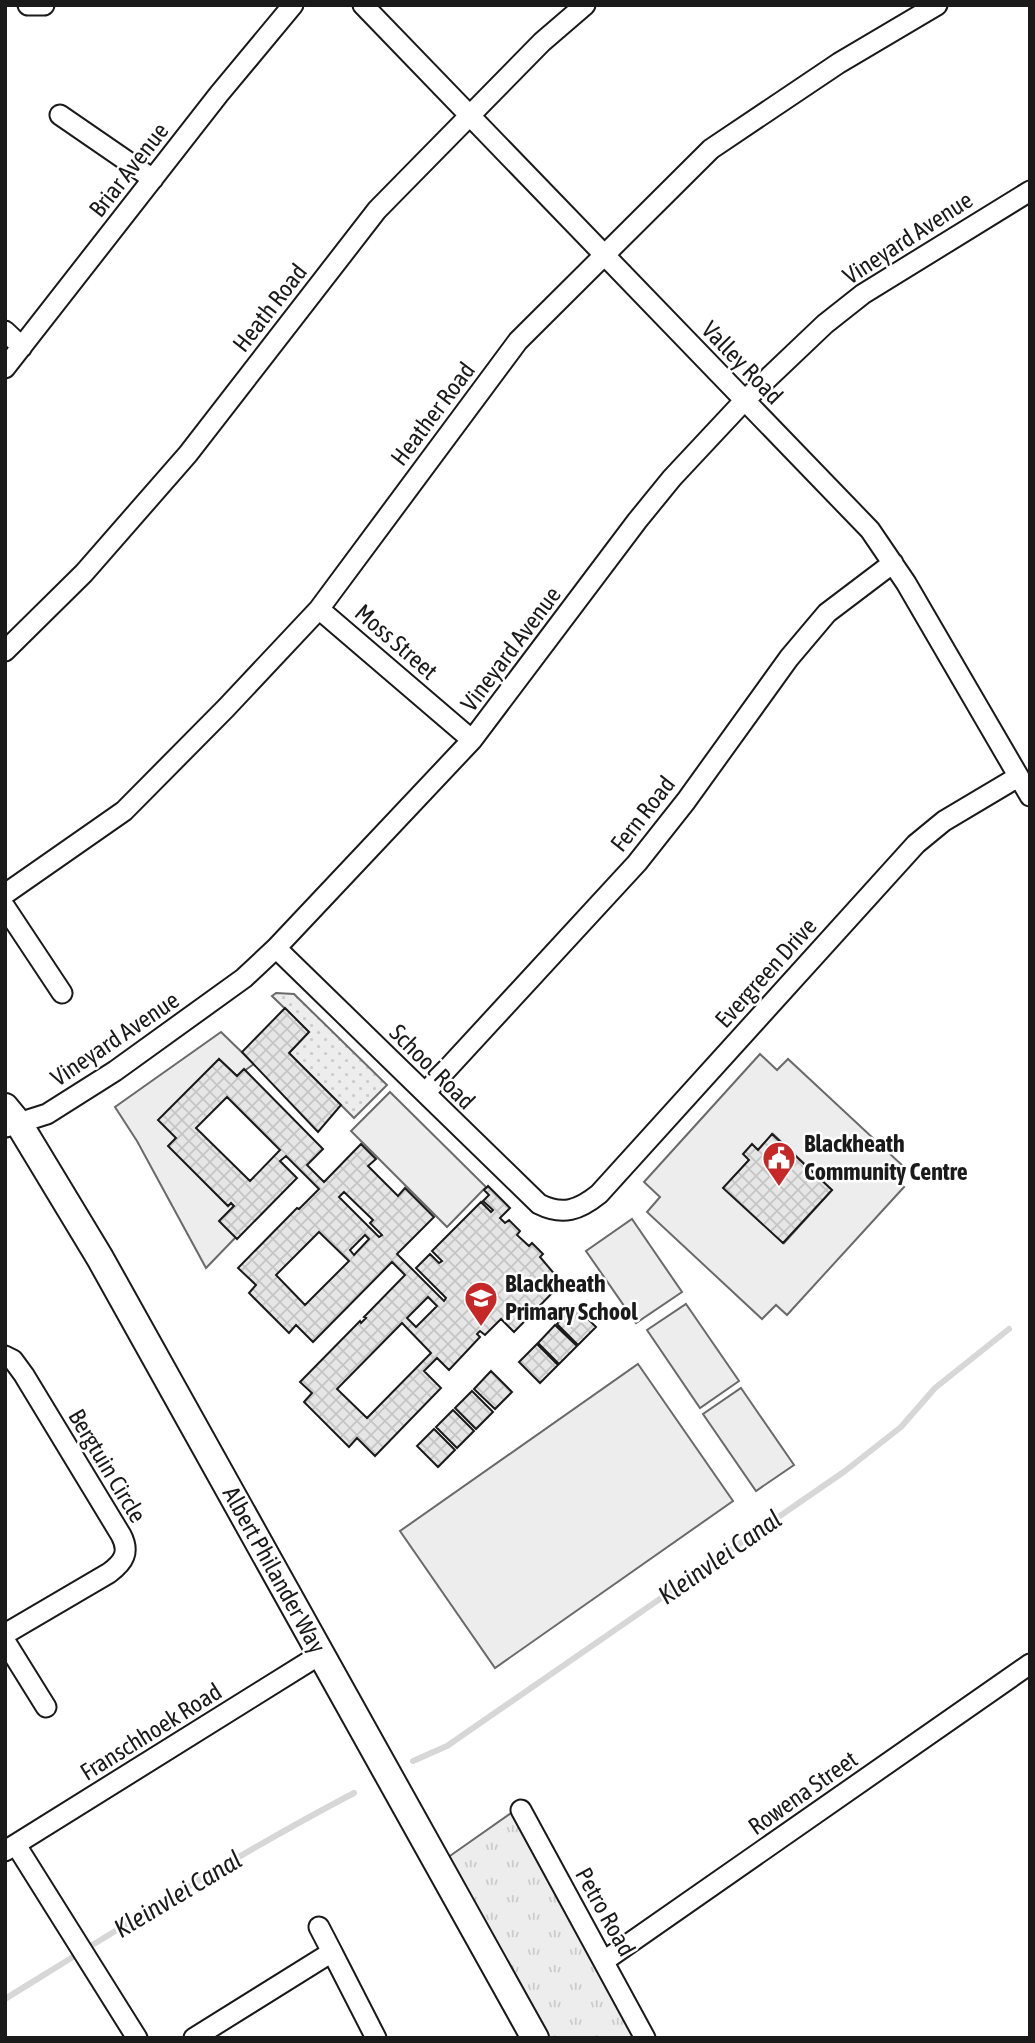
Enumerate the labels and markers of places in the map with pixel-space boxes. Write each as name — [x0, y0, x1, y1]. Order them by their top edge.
place label: Blackheath Community Centre — [804, 1130, 968, 1185]
public building icon: Blackheath Community Centre — [760, 1139, 798, 1188]
place label: Blackheath Primary School — [505, 1270, 638, 1325]
school or university icon: Blackheath Primary School — [462, 1279, 500, 1328]

